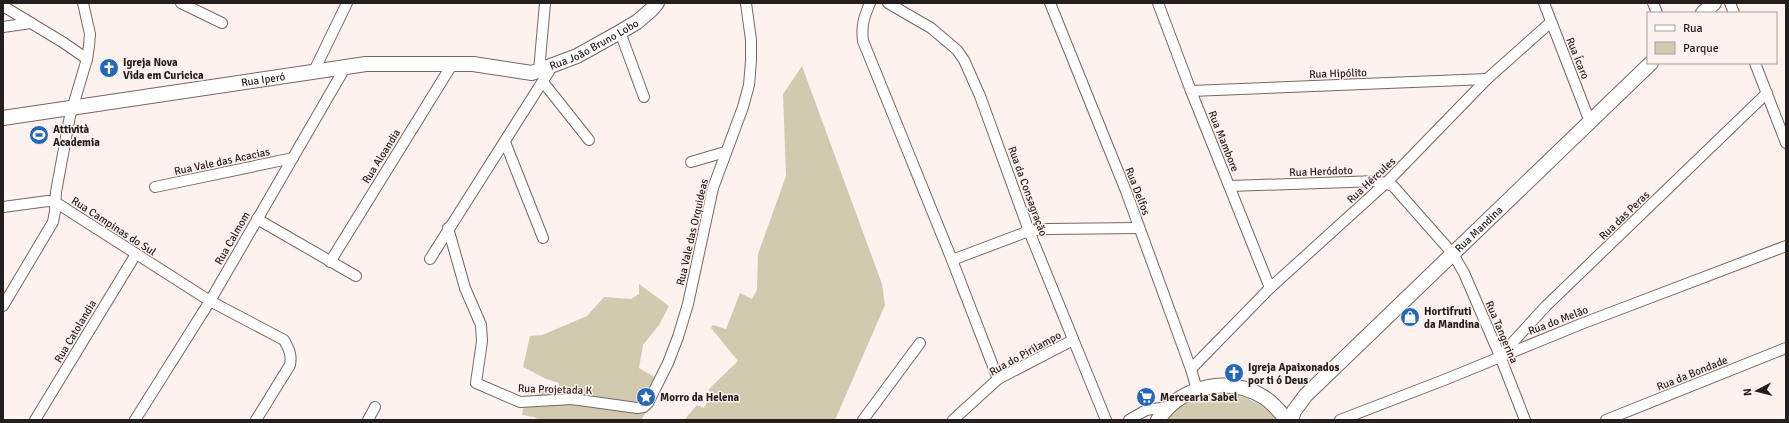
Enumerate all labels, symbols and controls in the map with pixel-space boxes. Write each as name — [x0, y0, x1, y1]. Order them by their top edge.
legend — [1647, 12, 1777, 64]
street label: Rua João Bruno Lobo — [548, 16, 641, 73]
text: Rua — [1683, 21, 1703, 36]
street label: Rua Ícaro — [1563, 35, 1593, 81]
text: Parque — [1683, 41, 1719, 56]
place label: Igreja Nova Vida em Curicica — [123, 56, 204, 82]
church icon: Igreja Nova Vida em Curicica — [98, 57, 120, 79]
street label: Rua Hipólito — [1309, 66, 1367, 81]
street label: Rua Iperó — [240, 70, 286, 90]
street label: Rua Mambore — [1205, 109, 1242, 174]
place label: Attività Academia — [53, 123, 100, 149]
sports icon: Attività Academia — [28, 124, 50, 146]
street label: Rua Aloandia — [360, 126, 404, 186]
street label: Rua Vale das Acacias — [173, 145, 271, 178]
street label: Rua da Consagração — [1005, 145, 1050, 238]
street label: Rua Hércules — [1344, 154, 1399, 206]
street label: Rua Heródoto — [1289, 164, 1353, 179]
street label: Rua Delfos — [1122, 165, 1153, 217]
street label: Rua Vale das Orquideas — [674, 177, 711, 287]
street label: Rua das Peras — [1597, 188, 1652, 243]
street label: Rua Campinas do Sul — [69, 194, 158, 259]
street label: Rua Mandina — [1452, 203, 1506, 255]
street label: Rua Calmom — [212, 209, 253, 267]
street label: Rua Catolandia — [52, 297, 100, 365]
street label: Rua Tangerina — [1483, 299, 1521, 366]
street label: Rua do Melão — [1526, 303, 1590, 338]
place label: Hortifruti da Mandina — [1424, 305, 1480, 331]
shop icon: Hortifruti da Mandina — [1399, 306, 1421, 328]
street label: Rua do Pirilampo — [987, 328, 1064, 378]
street label: Rua da Bondade — [1655, 353, 1730, 394]
place label: Igreja Apaixonados por ti ó Deus — [1248, 361, 1340, 387]
church icon: Igreja Apaixonados por ti ó Deus — [1223, 362, 1245, 384]
north arrow — [1737, 371, 1777, 411]
street label: Rua Projetada K — [518, 382, 593, 397]
place icon: Morro da Helena — [635, 386, 657, 408]
supermarket icon: Mercearia Sabel — [1135, 386, 1157, 408]
text: N — [1741, 388, 1754, 397]
place label: Morro da Helena — [660, 391, 739, 404]
place label: Mercearia Sabel — [1160, 391, 1238, 404]

